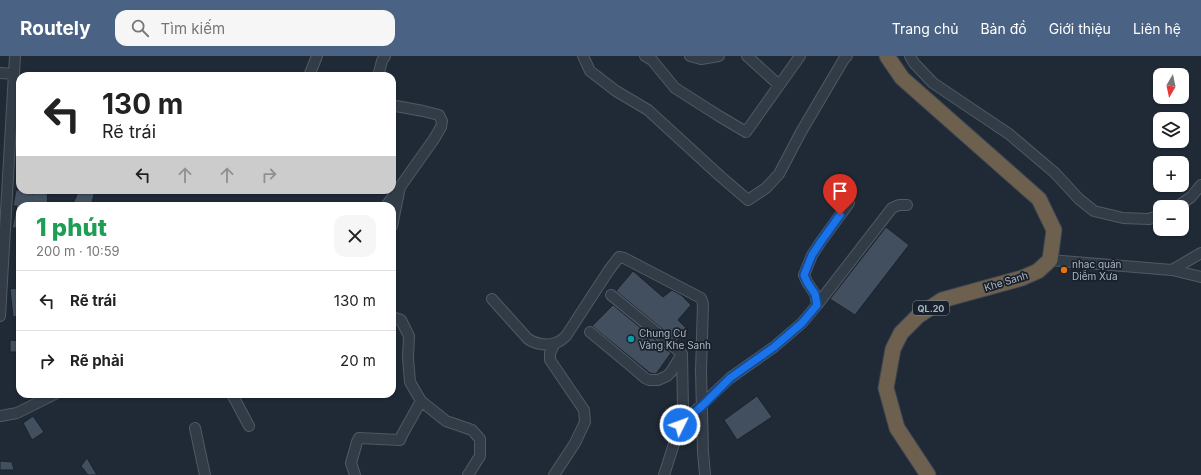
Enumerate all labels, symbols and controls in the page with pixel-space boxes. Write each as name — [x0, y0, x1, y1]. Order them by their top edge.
search box — [115, 10, 395, 46]
text: Routely — [20, 17, 91, 40]
icon: search — [129, 17, 151, 39]
text: Tìm kiếm — [161, 19, 225, 38]
text: Trang chủ — [892, 20, 958, 37]
text: Bản đồ — [980, 20, 1027, 37]
text: Giới thiệu — [1049, 20, 1111, 37]
text: Liên hệ — [1133, 20, 1181, 37]
north arrow — [1153, 68, 1189, 104]
map controls — [1153, 68, 1189, 236]
text: 130 m — [102, 87, 183, 121]
icon: left — [36, 88, 88, 140]
button: layers — [1153, 112, 1189, 148]
text: Rẽ trái — [102, 121, 156, 142]
button: + — [1153, 156, 1189, 192]
icon: left — [132, 164, 154, 186]
icon: ahead — [174, 164, 196, 186]
icon: ahead — [216, 164, 238, 186]
icon: right — [258, 164, 280, 186]
pin — [823, 174, 857, 215]
icon: arrive — [829, 180, 851, 202]
button: − — [1153, 200, 1189, 236]
text: 1 phút — [36, 213, 107, 242]
button: close — [334, 215, 376, 257]
text: 200 m · 10:59 — [36, 243, 120, 259]
place label: nhạc quán Diễm Xưa — [1072, 258, 1122, 282]
marker: nhạc quán Diễm Xưa — [1059, 265, 1069, 275]
street label: Khe Sanh — [983, 269, 1029, 293]
icon: left — [36, 290, 58, 312]
text: Rẽ trái — [70, 291, 116, 310]
text: 130 m — [334, 291, 376, 310]
road number: QL.20 — [913, 301, 949, 315]
place label: Chung Cư Vàng Khe Sanh — [639, 327, 711, 351]
marker: Chung Cư Vàng Khe Sanh — [626, 334, 636, 344]
icon: right — [36, 350, 58, 372]
text: Rẽ phải — [70, 351, 124, 370]
text: 20 m — [340, 351, 376, 370]
position arrow — [659, 404, 701, 446]

